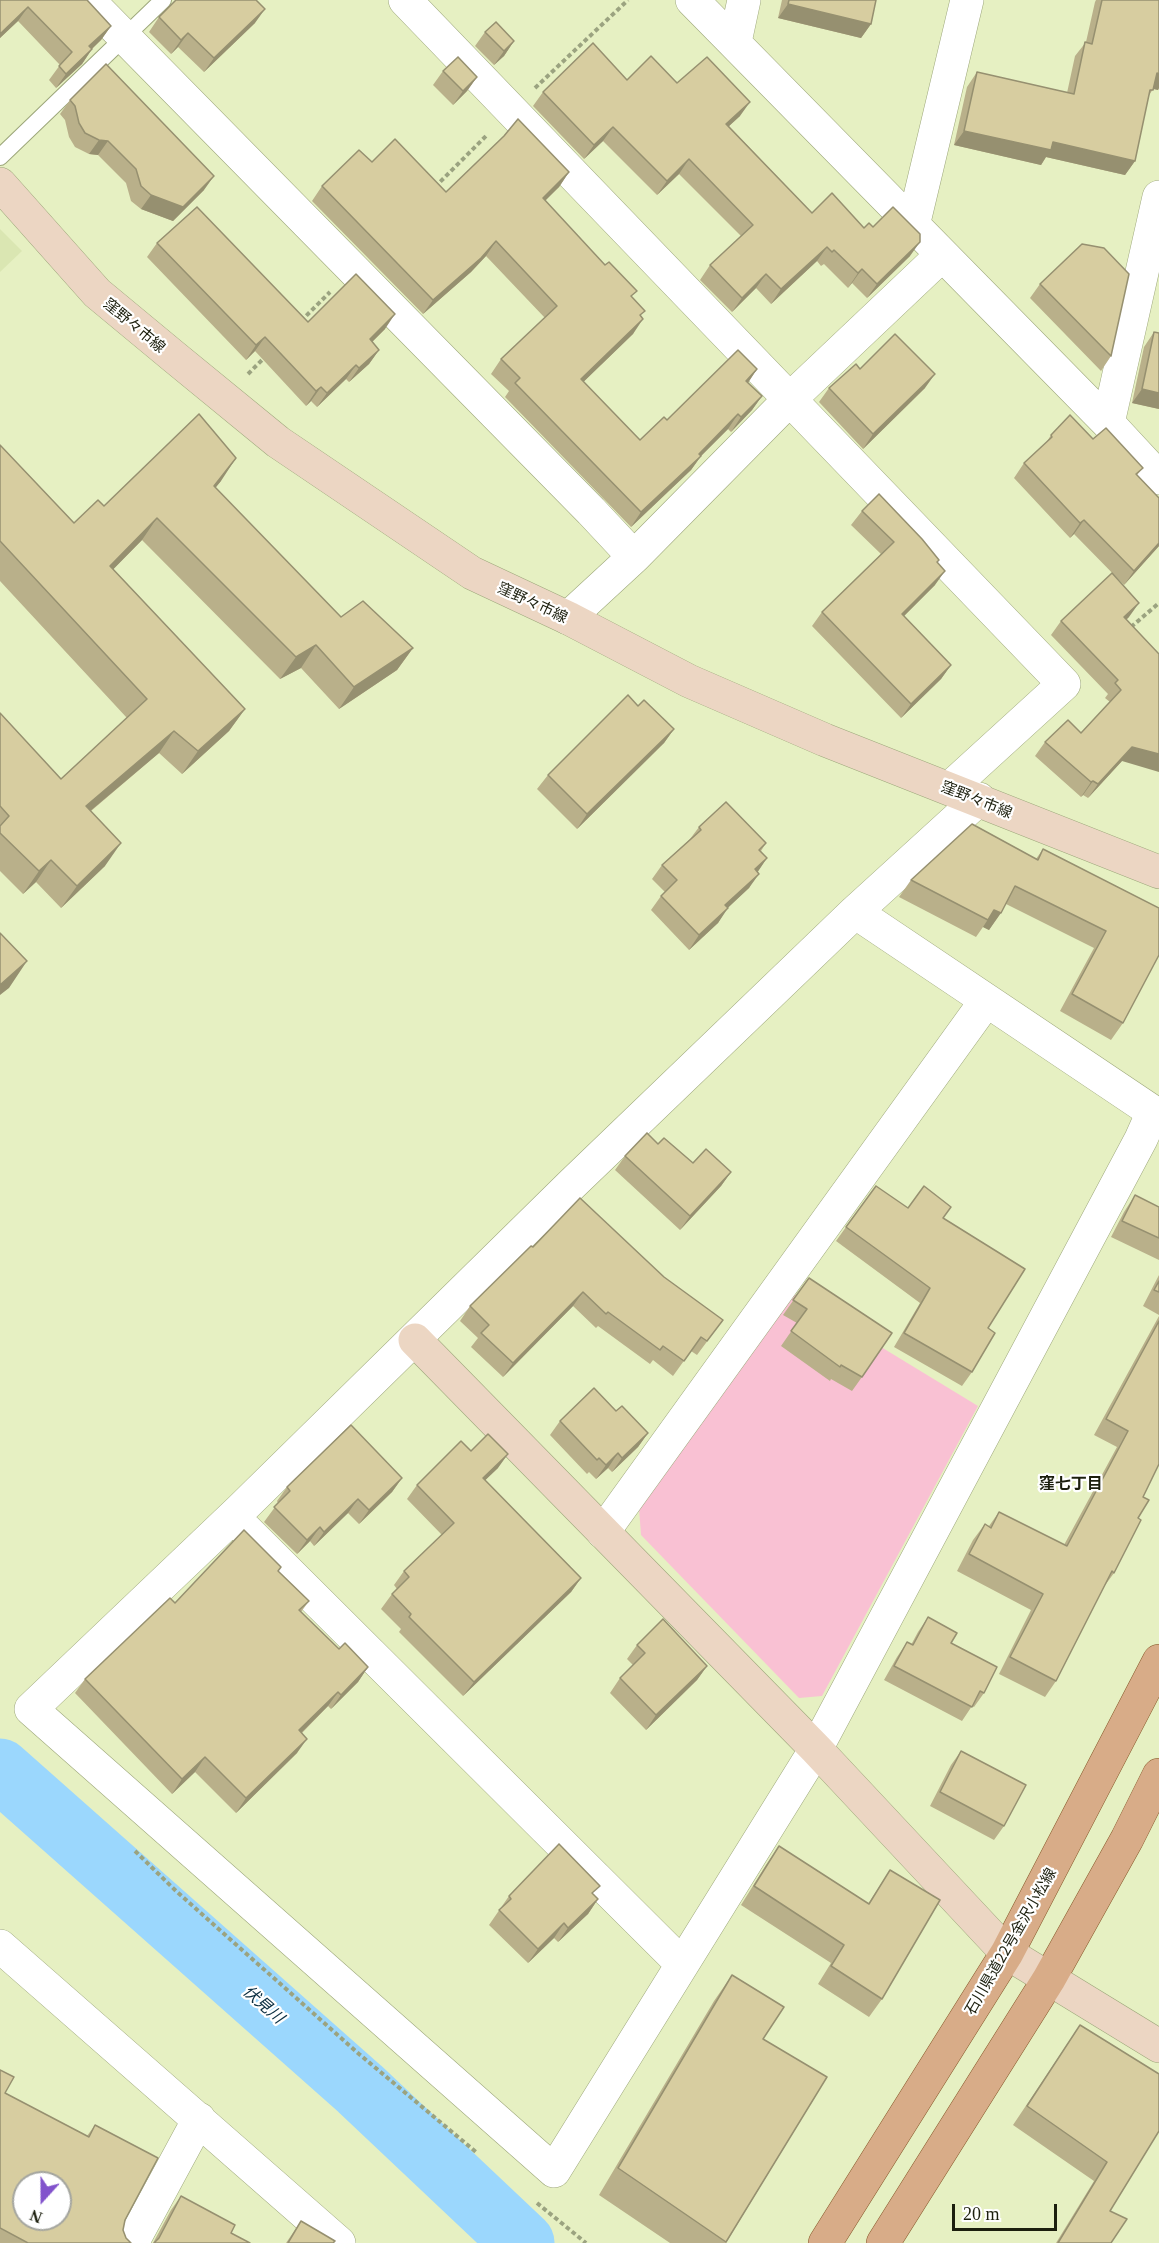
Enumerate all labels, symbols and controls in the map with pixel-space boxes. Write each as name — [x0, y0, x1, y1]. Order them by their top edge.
street label: 窪野々市線 — [100, 294, 170, 356]
street label: 窪野々市線 — [495, 578, 571, 626]
street label: 窪野々市線 — [939, 777, 1015, 821]
district label: 窪七丁目 — [1039, 1473, 1103, 1493]
street label: 石川県道22号金沢小松線 — [961, 1864, 1059, 2018]
water label: 伏見川 — [240, 1981, 288, 2027]
north arrow — [12, 2171, 72, 2231]
scale bar — [955, 2192, 1060, 2230]
text: 20 m — [963, 2204, 1000, 2224]
text: N — [28, 2206, 45, 2226]

